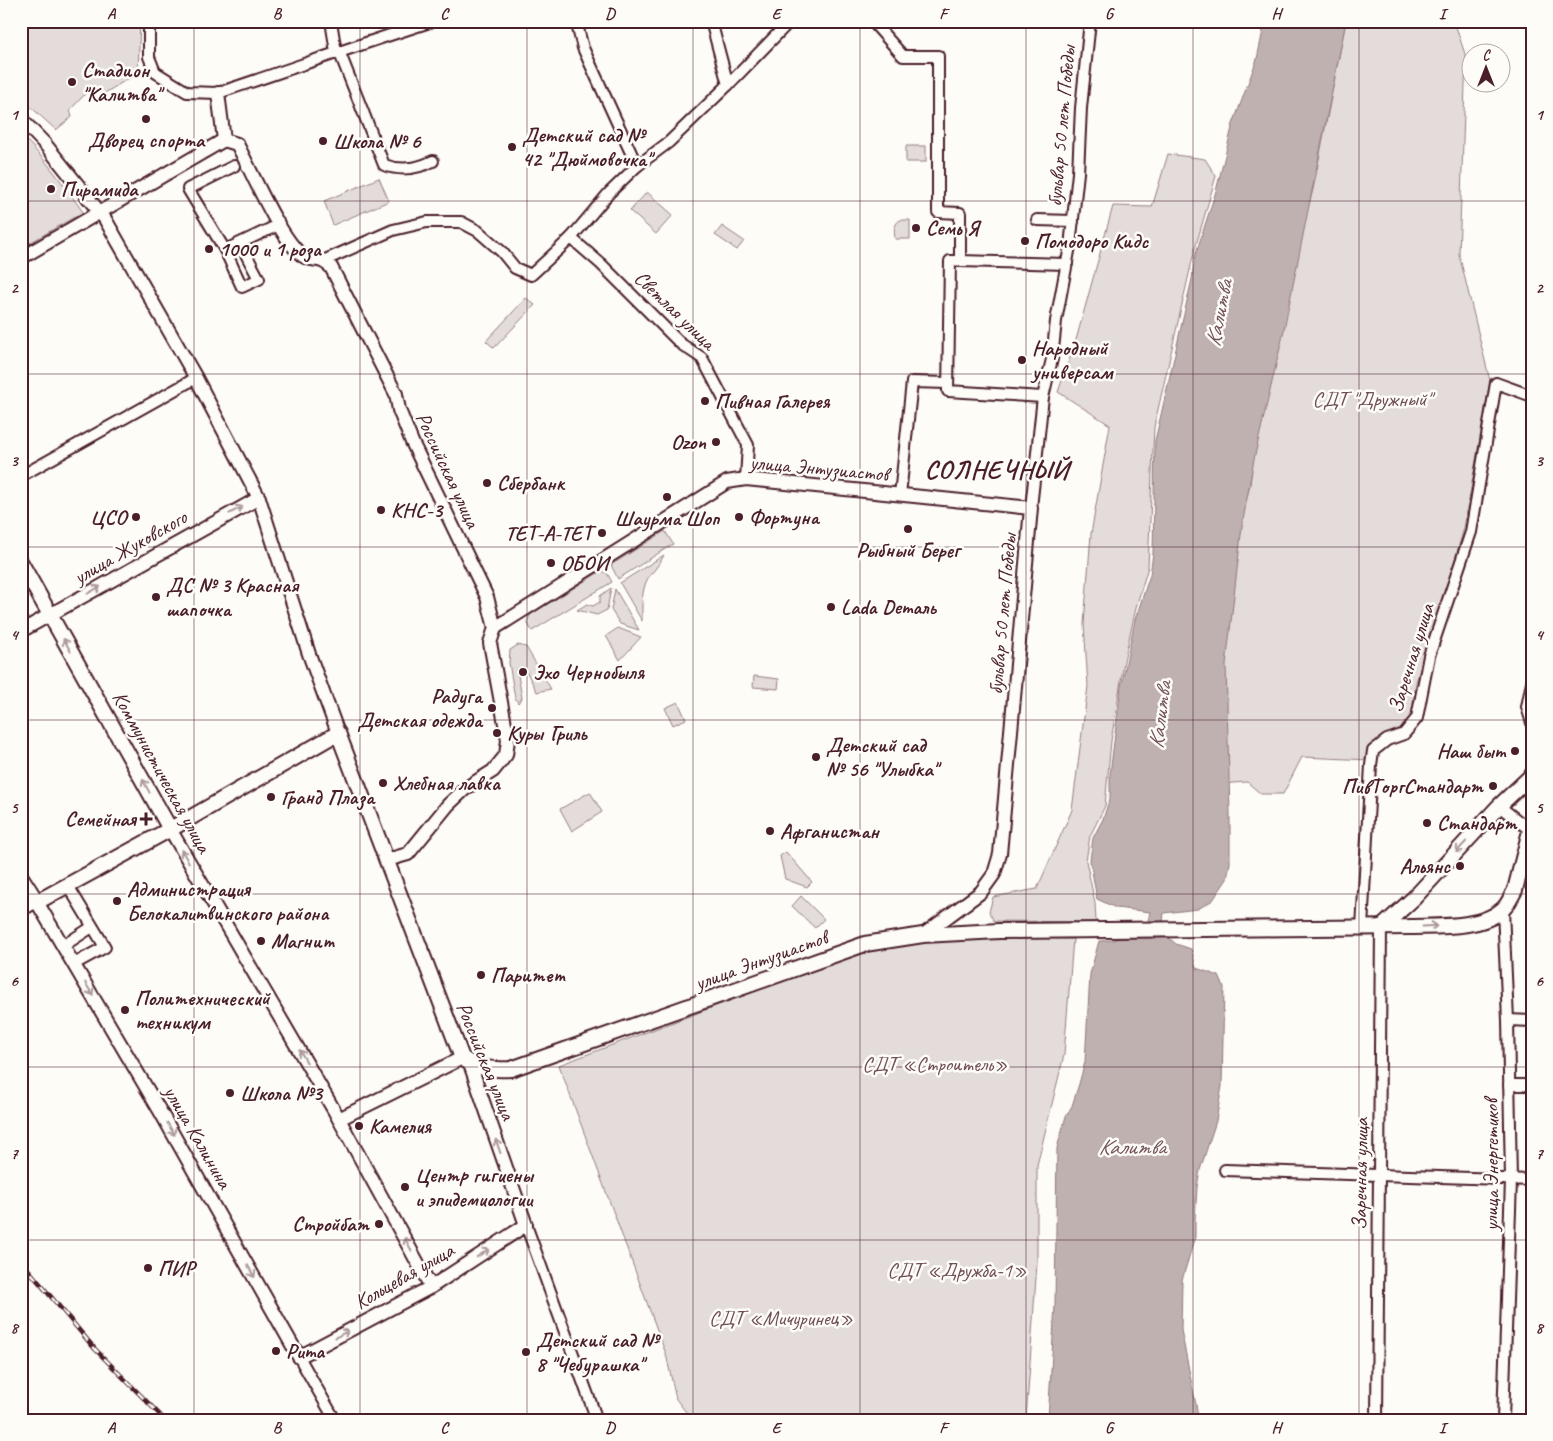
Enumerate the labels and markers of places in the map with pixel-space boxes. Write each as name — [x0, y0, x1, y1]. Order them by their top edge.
place label: Стадион "Калитва" — [82, 57, 165, 107]
marker: Стадион "Калитва" — [66, 76, 78, 88]
marker: Дворец спорта — [140, 113, 152, 125]
place label: Детский сад № 42 "Дюймовочка" — [522, 122, 656, 172]
place label: Дворец спорта — [88, 127, 206, 153]
place label: Школа № 6 — [333, 128, 423, 154]
marker: Школа № 6 — [317, 135, 329, 147]
marker: Детский сад № 42 "Дюймовочка" — [506, 141, 518, 153]
place label: Пирамида — [61, 176, 139, 202]
marker: Пирамида — [45, 183, 57, 195]
place label: Семь Я — [926, 215, 983, 241]
marker: Семь Я — [910, 222, 922, 234]
place label: Помодоро Кидс — [1035, 228, 1149, 254]
marker: Помодоро Кидс — [1019, 235, 1031, 247]
place label: 1000 и 1 роза — [219, 236, 323, 263]
marker: 1000 и 1 роза — [203, 243, 215, 255]
place label: Народный универсам — [1030, 335, 1114, 385]
marker: Народный универсам — [1016, 354, 1028, 366]
place label: Пивная Галерея — [715, 388, 831, 414]
marker: Пивная Галерея — [699, 395, 711, 407]
place label: Ozon — [671, 429, 706, 455]
marker: Ozon — [710, 436, 722, 448]
place label: Сбербанк — [497, 470, 566, 496]
marker: Сбербанк — [481, 477, 493, 489]
marker: Шаурма Шоп — [661, 491, 673, 503]
place label: КНС-3 — [391, 497, 445, 523]
place label: ЦСО — [90, 504, 129, 530]
marker: КНС-3 — [375, 504, 387, 516]
place label: Фортуна — [749, 504, 821, 531]
place label: Шаурма Шоп — [615, 505, 721, 532]
marker: ЦСО — [130, 511, 142, 523]
marker: Фортуна — [733, 511, 745, 523]
place label: ТЕТ-А-ТЕТ — [505, 520, 597, 546]
marker: Рыбный Берег — [902, 523, 914, 535]
marker: ТЕТ-А-ТЕТ — [596, 527, 608, 539]
place label: Рыбный Берег — [856, 537, 963, 563]
place label: ОБОИ — [561, 550, 611, 576]
marker: ОБОИ — [545, 557, 557, 569]
place label: ДС № 3 Красная шапочка — [166, 572, 300, 622]
marker: ДС № 3 Красная шапочка — [150, 591, 162, 603]
place label: Lada Dеталь — [841, 594, 938, 620]
marker: Lada Dеталь — [825, 601, 837, 613]
place label: Эхо Чернобыля — [533, 659, 645, 685]
marker: Эхо Чернобыля — [517, 666, 529, 678]
place label: Радуга Детская одежда — [357, 683, 484, 733]
marker: Радуга Детская одежда — [486, 702, 498, 714]
place label: Куры Гриль — [507, 720, 589, 746]
marker: Куры Гриль — [491, 727, 503, 739]
place label: Детский сад № 56 "Улыбка" — [826, 732, 943, 782]
place label: Наш быт — [1437, 738, 1507, 764]
marker: Наш быт — [1509, 745, 1521, 757]
marker: Детский сад № 56 "Улыбка" — [810, 751, 822, 763]
place label: Хлебная лавка — [393, 770, 502, 796]
place label: ПивТоргСтандарт — [1342, 773, 1484, 799]
marker: Хлебная лавка — [377, 777, 389, 789]
marker: ПивТоргСтандарт — [1487, 780, 1499, 792]
place label: Гранд Плаза — [281, 784, 376, 811]
marker: Гранд Плаза — [265, 791, 277, 803]
place label: Семейная — [65, 806, 138, 832]
place label: Стандарт — [1437, 810, 1518, 836]
marker: Семейная — [140, 813, 152, 825]
marker: Стандарт — [1421, 817, 1433, 829]
place label: Афганистан — [780, 818, 880, 844]
marker: Афганистан — [764, 825, 776, 837]
place label: Альянс — [1400, 853, 1451, 879]
marker: Альянс — [1454, 860, 1466, 872]
place label: Администрация Белокалитвинского района — [127, 876, 330, 926]
marker: Администрация Белокалитвинского района — [111, 895, 123, 907]
place label: Магнит — [271, 928, 336, 954]
marker: Магнит — [255, 935, 267, 947]
place label: Паритет — [491, 962, 566, 988]
marker: Паритет — [475, 969, 487, 981]
place label: Политехнический техникум — [135, 985, 272, 1035]
marker: Политехнический техникум — [119, 1004, 131, 1016]
place label: Школа №3 — [240, 1080, 325, 1106]
marker: Школа №3 — [224, 1087, 236, 1099]
place label: Камелия — [369, 1113, 432, 1139]
marker: Камелия — [353, 1120, 365, 1132]
place label: Центр гигиены и эпидемиологии — [415, 1162, 535, 1212]
marker: Центр гигиены и эпидемиологии — [399, 1181, 411, 1193]
place label: Стройбат — [292, 1211, 370, 1237]
marker: Стройбат — [373, 1218, 385, 1230]
place label: ПИР — [158, 1255, 198, 1281]
marker: ПИР — [142, 1262, 154, 1274]
place label: Детский сад № 8 "Чебурашка" — [536, 1327, 662, 1378]
place label: Рита — [286, 1338, 326, 1364]
marker: Рита — [270, 1345, 282, 1357]
marker: Детский сад № 8 "Чебурашка" — [520, 1346, 532, 1358]

